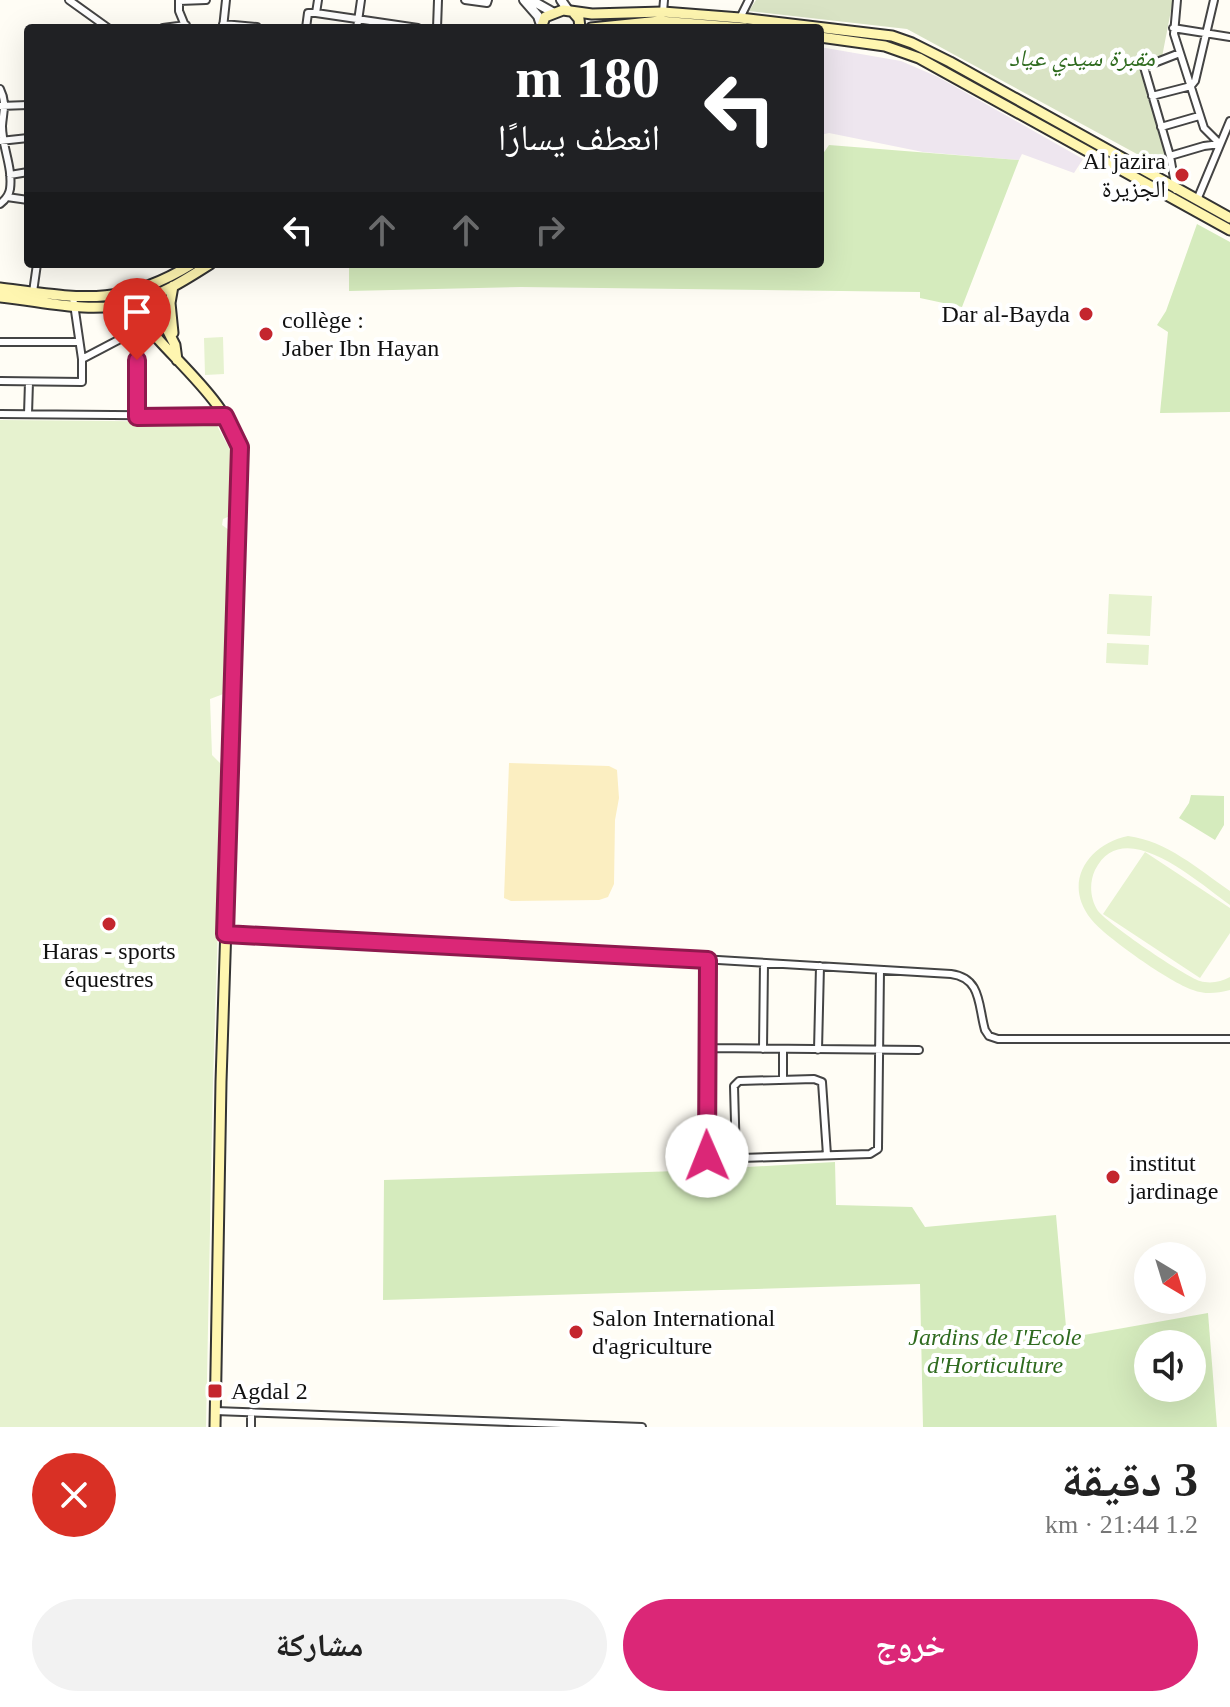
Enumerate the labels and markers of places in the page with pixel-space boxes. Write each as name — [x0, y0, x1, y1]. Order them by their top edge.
place label: Al jazira الجزيرة — [1083, 148, 1166, 202]
marker: Al jazira الجزيرة — [1173, 166, 1191, 184]
pin — [103, 278, 171, 360]
place label: Dar al-Bayda — [941, 301, 1070, 327]
marker: Dar al-Bayda — [1077, 305, 1095, 323]
place label: collège : Jaber Ibn Hayan — [282, 307, 439, 361]
marker: collège : Jaber Ibn Hayan — [257, 325, 275, 343]
marker: Haras - sports équestres — [100, 915, 118, 933]
place label: Haras - sports équestres — [42, 938, 176, 992]
place label: institut jardinage — [1128, 1150, 1218, 1204]
marker: institut jardinage — [1104, 1168, 1122, 1186]
place label: Salon International d'agriculture — [592, 1305, 776, 1359]
marker: Salon International d'agriculture — [567, 1323, 585, 1341]
place label: Agdal 2 — [231, 1378, 308, 1404]
marker: Agdal 2 — [206, 1382, 224, 1400]

